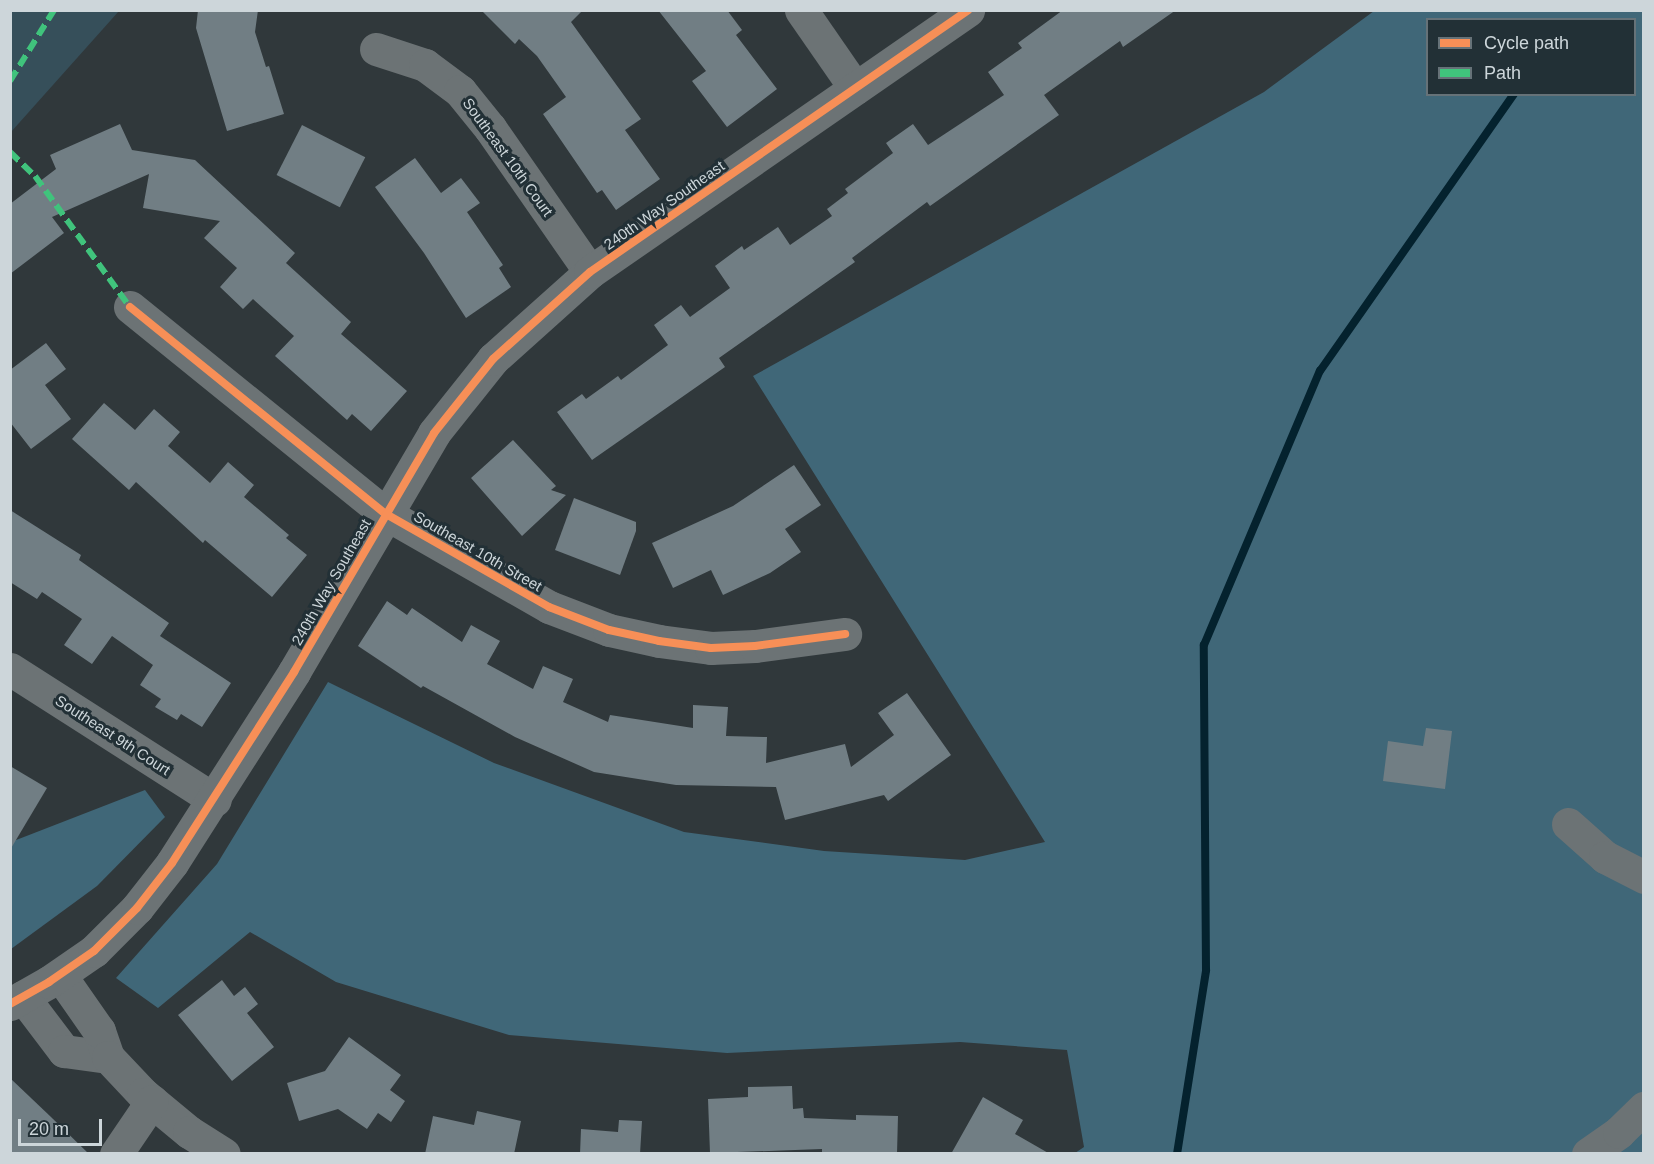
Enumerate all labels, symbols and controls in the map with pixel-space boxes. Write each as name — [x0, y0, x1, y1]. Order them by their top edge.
legend — [1426, 18, 1636, 96]
text: Cycle path — [1484, 33, 1569, 53]
text: Path — [1484, 63, 1521, 83]
street label: Southeast 10th Court — [459, 94, 557, 220]
street label: 240th Way Southeast — [600, 157, 728, 253]
street label: Southeast 10th Street — [411, 507, 545, 595]
street label: 240th Way Southeast — [287, 516, 375, 648]
street label: Southeast 9th Court — [52, 691, 174, 779]
scale bar — [21, 1107, 105, 1145]
text: 20 m — [29, 1119, 69, 1139]

